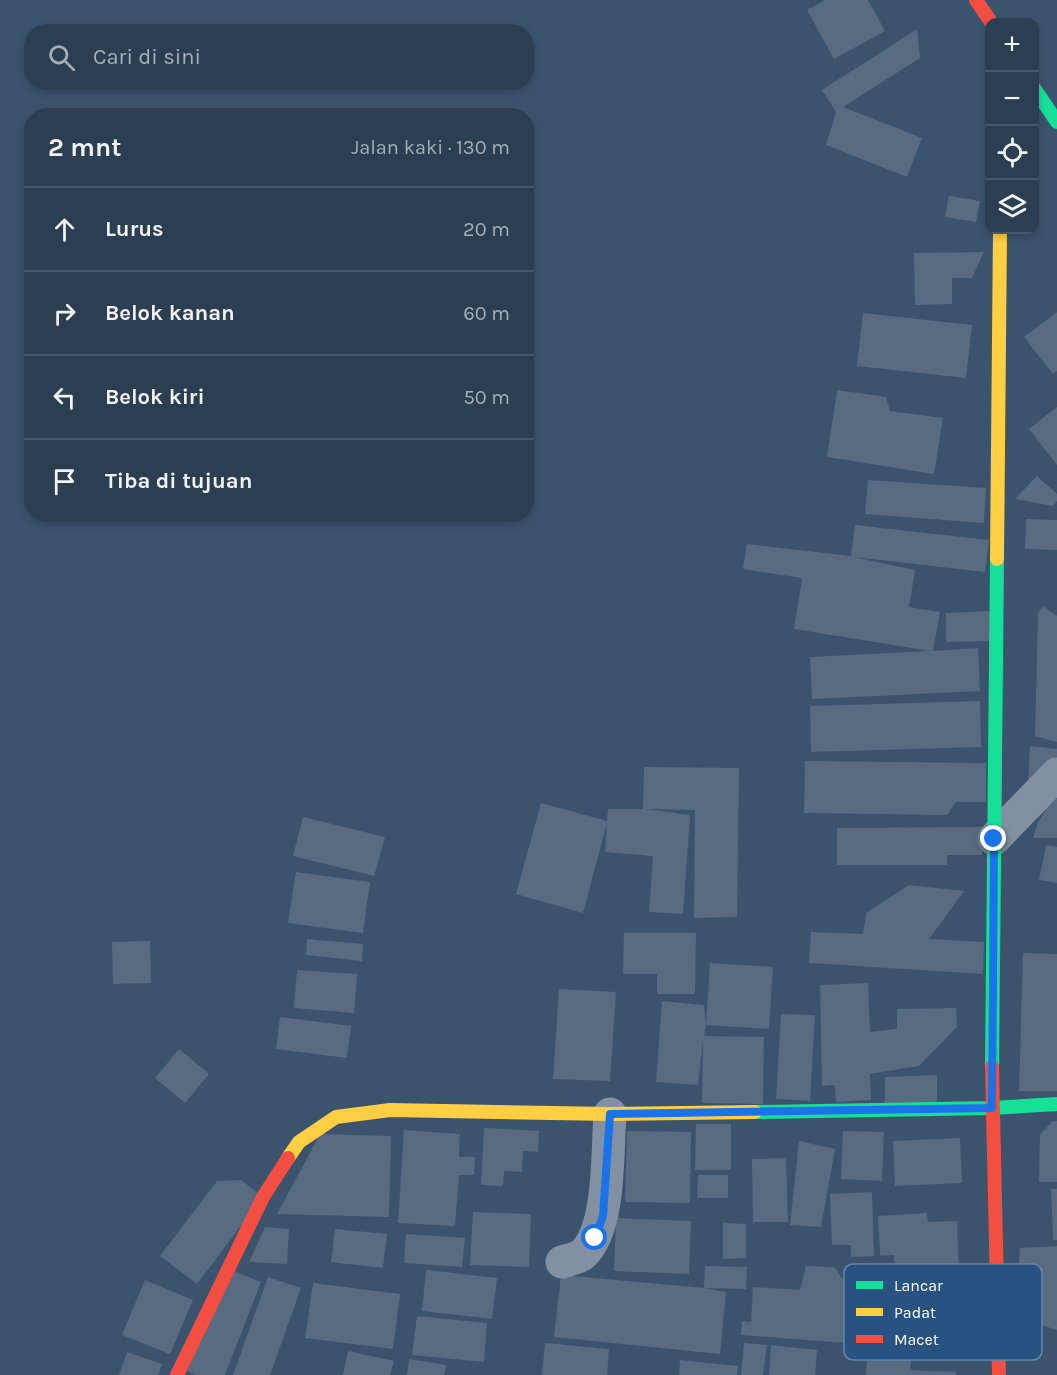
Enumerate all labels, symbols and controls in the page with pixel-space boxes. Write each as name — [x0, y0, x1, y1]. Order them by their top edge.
map controls — [985, 18, 1039, 234]
button: + — [985, 18, 1039, 72]
search box — [24, 24, 534, 90]
icon: search — [45, 41, 78, 74]
text: Cari di sini — [93, 44, 201, 70]
button: − — [985, 72, 1039, 126]
button: locate — [985, 126, 1039, 180]
text: 2 mnt — [48, 132, 121, 163]
text: Jalan kaki · 130 m — [351, 136, 510, 159]
button: layers — [985, 180, 1039, 234]
icon: ahead — [48, 213, 81, 246]
text: Lurus — [105, 216, 164, 242]
text: 20 m — [463, 218, 510, 241]
icon: right — [48, 297, 81, 330]
text: Belok kanan — [105, 300, 235, 326]
text: 60 m — [463, 302, 510, 325]
icon: left — [48, 381, 81, 414]
text: Belok kiri — [105, 384, 205, 410]
text: 50 m — [463, 386, 510, 409]
icon: arrive — [48, 465, 81, 498]
text: Tiba di tujuan — [105, 468, 252, 494]
route end — [980, 825, 1006, 851]
route start — [581, 1224, 607, 1250]
legend — [844, 1264, 1042, 1360]
text: Lancar — [894, 1276, 943, 1295]
text: Padat — [894, 1303, 936, 1322]
text: Macet — [894, 1330, 939, 1349]

